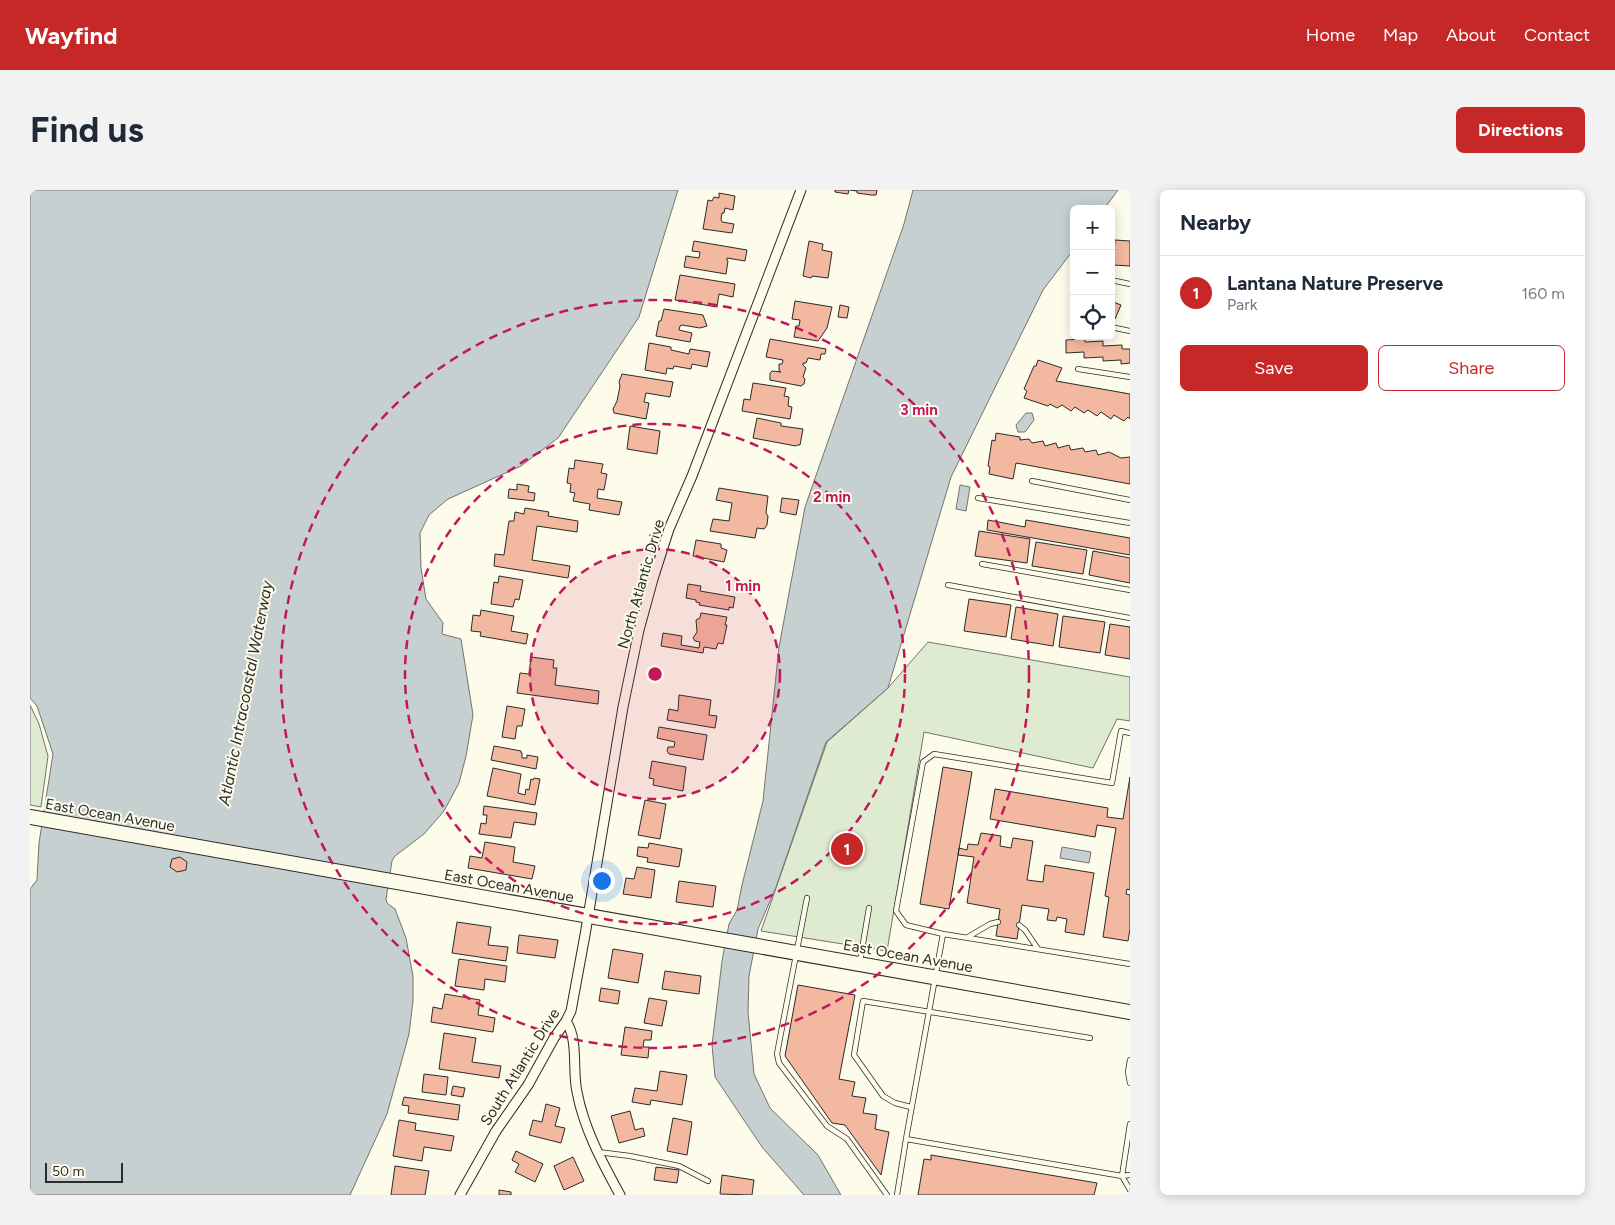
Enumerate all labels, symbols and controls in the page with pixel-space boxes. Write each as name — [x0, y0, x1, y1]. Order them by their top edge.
text: Wayfind — [25, 21, 118, 50]
text: Home — [1306, 24, 1355, 46]
text: Map — [1383, 24, 1418, 46]
text: About — [1446, 24, 1496, 46]
text: Contact — [1524, 24, 1590, 46]
button: Directions — [1456, 107, 1585, 153]
text: Find us — [30, 109, 144, 151]
map controls — [1070, 205, 1115, 340]
button: + — [1070, 205, 1115, 250]
text: Nearby — [1180, 210, 1251, 235]
button: − — [1070, 250, 1115, 295]
text: Lantana Nature Preserve — [1227, 272, 1443, 295]
text: 1 — [1193, 284, 1199, 303]
text: 160 m — [1522, 284, 1565, 303]
button: locate — [1070, 295, 1115, 340]
text: Park — [1227, 295, 1257, 314]
button: Save — [1180, 345, 1368, 391]
button: Share — [1378, 345, 1565, 391]
text: 3 min — [900, 401, 938, 419]
text: 2 min — [813, 488, 851, 506]
street label: North Atlantic Drive — [614, 517, 668, 651]
text: 1 min — [725, 577, 761, 595]
water label: Atlantic Intracoastal Waterway — [214, 579, 277, 808]
centre of rings — [646, 665, 664, 683]
street label: East Ocean Avenue — [44, 795, 176, 835]
pin: 1 — [831, 830, 863, 868]
street label: East Ocean Avenue — [443, 866, 575, 906]
your location — [589, 868, 615, 894]
street label: East Ocean Avenue — [842, 936, 974, 976]
street label: South Atlantic Drive — [477, 1005, 563, 1129]
scale bar — [45, 1160, 122, 1183]
text: 50 m — [52, 1163, 84, 1180]

